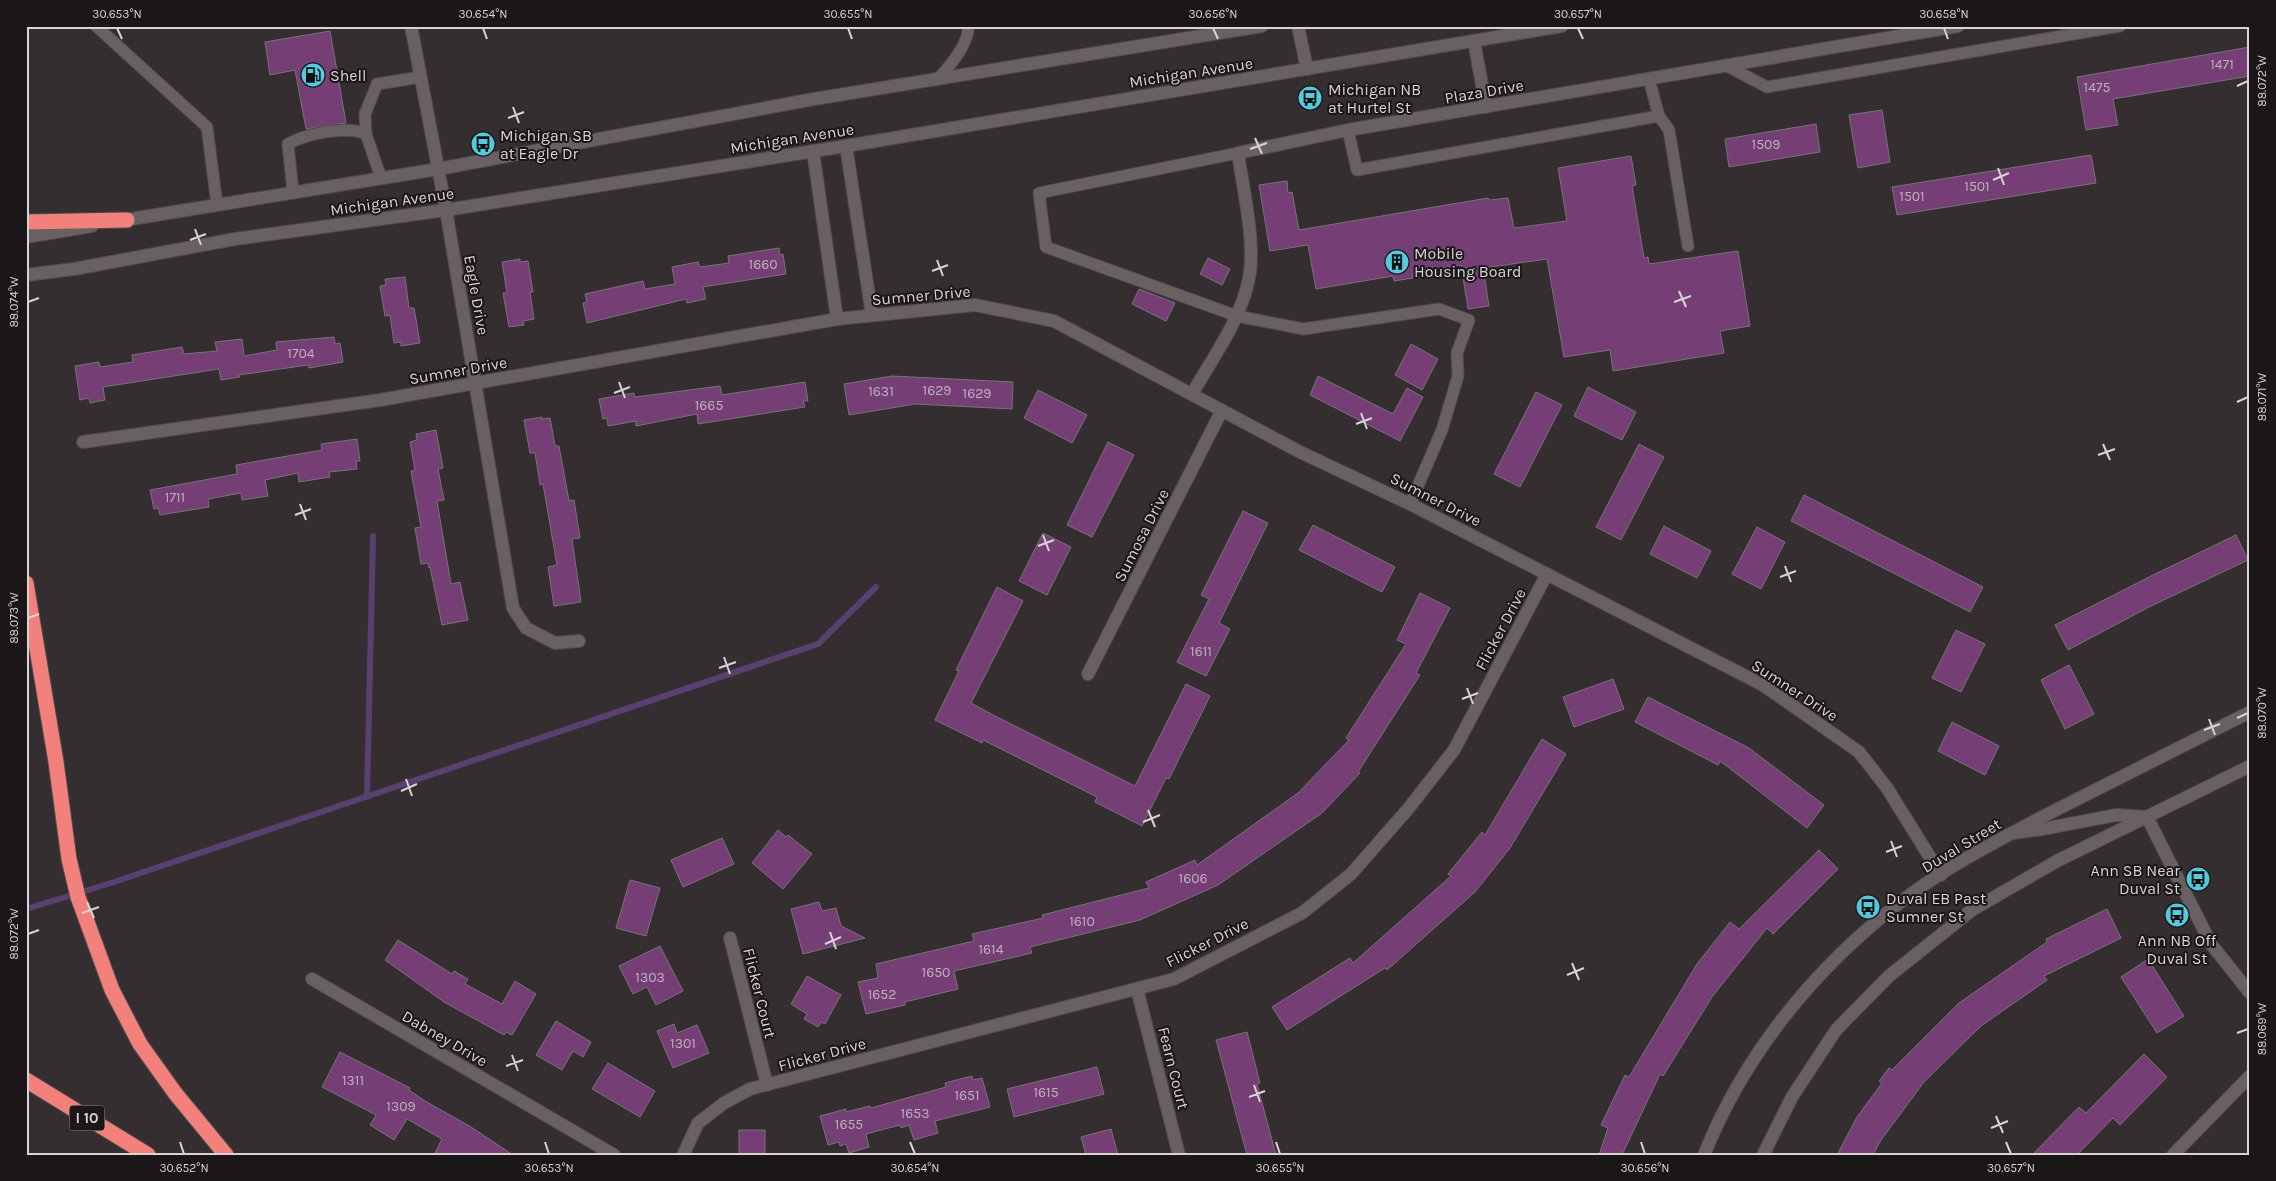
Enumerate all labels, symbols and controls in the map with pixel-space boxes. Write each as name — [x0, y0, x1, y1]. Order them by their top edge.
text: 30.653°N — [92, 7, 142, 21]
text: 30.654°N — [459, 7, 508, 21]
text: 30.655°N — [823, 7, 873, 21]
text: 30.656°N — [1188, 7, 1238, 21]
text: 30.657°N — [1554, 7, 1602, 21]
text: 30.658°N — [1919, 7, 1969, 21]
street label: Michigan Avenue — [1128, 53, 1254, 92]
text: 88.072°W — [2255, 55, 2269, 107]
house number: 1471 — [2210, 56, 2234, 73]
fuel station icon: Shell — [300, 62, 326, 88]
place label: Shell — [330, 66, 367, 85]
street label: Plaza Drive — [1443, 75, 1525, 108]
house number: 1475 — [2084, 79, 2111, 96]
place label: Michigan NB at Hurtel St — [1328, 80, 1421, 117]
bus stop icon: Michigan NB at Hurtel St — [1297, 85, 1323, 111]
street label: Michigan Avenue — [729, 119, 855, 158]
place label: Michigan SB at Eagle Dr — [500, 126, 592, 163]
bus stop icon: Michigan SB at Eagle Dr — [470, 131, 496, 157]
house number: 1509 — [1752, 136, 1780, 153]
house number: 1501 — [1964, 178, 1990, 195]
street label: Michigan Avenue — [329, 183, 455, 220]
house number: 1501 — [1899, 188, 1925, 205]
place label: Mobile Housing Board — [1414, 244, 1522, 281]
building icon: Mobile Housing Board — [1384, 249, 1410, 275]
street label: Eagle Drive — [460, 254, 493, 336]
house number: 1660 — [749, 256, 777, 273]
text: 88.074°W — [7, 276, 21, 328]
street label: Sumner Drive — [871, 282, 971, 309]
house number: 1704 — [287, 345, 315, 362]
street label: Sumner Drive — [408, 353, 509, 388]
text: 88.071°W — [2255, 373, 2269, 421]
house number: 1629 — [923, 382, 951, 399]
house number: 1631 — [868, 383, 894, 400]
house number: 1629 — [963, 385, 991, 402]
house number: 1665 — [695, 397, 723, 414]
street label: Sumner Drive — [1387, 468, 1484, 530]
street label: Sumosa Drive — [1110, 486, 1173, 585]
house number: 1711 — [165, 489, 185, 506]
street label: Flicker Drive — [1471, 585, 1530, 673]
text: 88.073°W — [7, 592, 21, 644]
house number: 1611 — [1190, 643, 1212, 660]
street label: Sumner Drive — [1748, 655, 1841, 725]
text: 88.070°W — [2255, 687, 2269, 739]
street label: Duval Street — [1918, 814, 2004, 877]
place label: Ann SB Near Duval St — [2091, 861, 2180, 898]
bus stop icon: Ann SB Near Duval St — [2185, 866, 2211, 892]
house number: 1606 — [1179, 870, 1207, 887]
place label: Duval EB Past Sumner St — [1886, 889, 1986, 926]
bus stop icon: Duval EB Past Sumner St — [1855, 894, 1881, 920]
bus stop icon: Ann NB Off Duval St — [2164, 902, 2190, 928]
text: 88.072°W — [7, 908, 21, 960]
house number: 1610 — [1069, 913, 1095, 930]
street label: Flicker Drive — [1163, 914, 1252, 971]
place label: Ann NB Off Duval St — [2138, 931, 2217, 968]
house number: 1614 — [978, 941, 1004, 958]
street label: Flicker Court — [739, 946, 780, 1040]
house number: 1650 — [922, 964, 950, 981]
house number: 1303 — [635, 969, 665, 986]
house number: 1652 — [868, 986, 896, 1003]
text: 88.069°W — [2255, 1002, 2269, 1055]
street label: Dabney Drive — [399, 1006, 491, 1070]
street label: Fearn Court — [1154, 1025, 1193, 1111]
street label: Flicker Drive — [776, 1034, 868, 1075]
house number: 1301 — [670, 1035, 696, 1052]
house number: 1311 — [342, 1072, 364, 1089]
house number: 1615 — [1033, 1084, 1059, 1101]
house number: 1651 — [954, 1087, 980, 1104]
house number: 1309 — [386, 1098, 416, 1115]
house number: 1653 — [901, 1105, 929, 1122]
road number: I 10 — [70, 1106, 104, 1130]
house number: 1655 — [835, 1116, 863, 1133]
text: 30.652°N — [159, 1161, 209, 1175]
text: 30.653°N — [524, 1161, 574, 1175]
text: 30.654°N — [891, 1161, 940, 1175]
text: 30.655°N — [1255, 1161, 1305, 1175]
text: 30.656°N — [1620, 1161, 1670, 1175]
text: 30.657°N — [1987, 1161, 2035, 1175]

